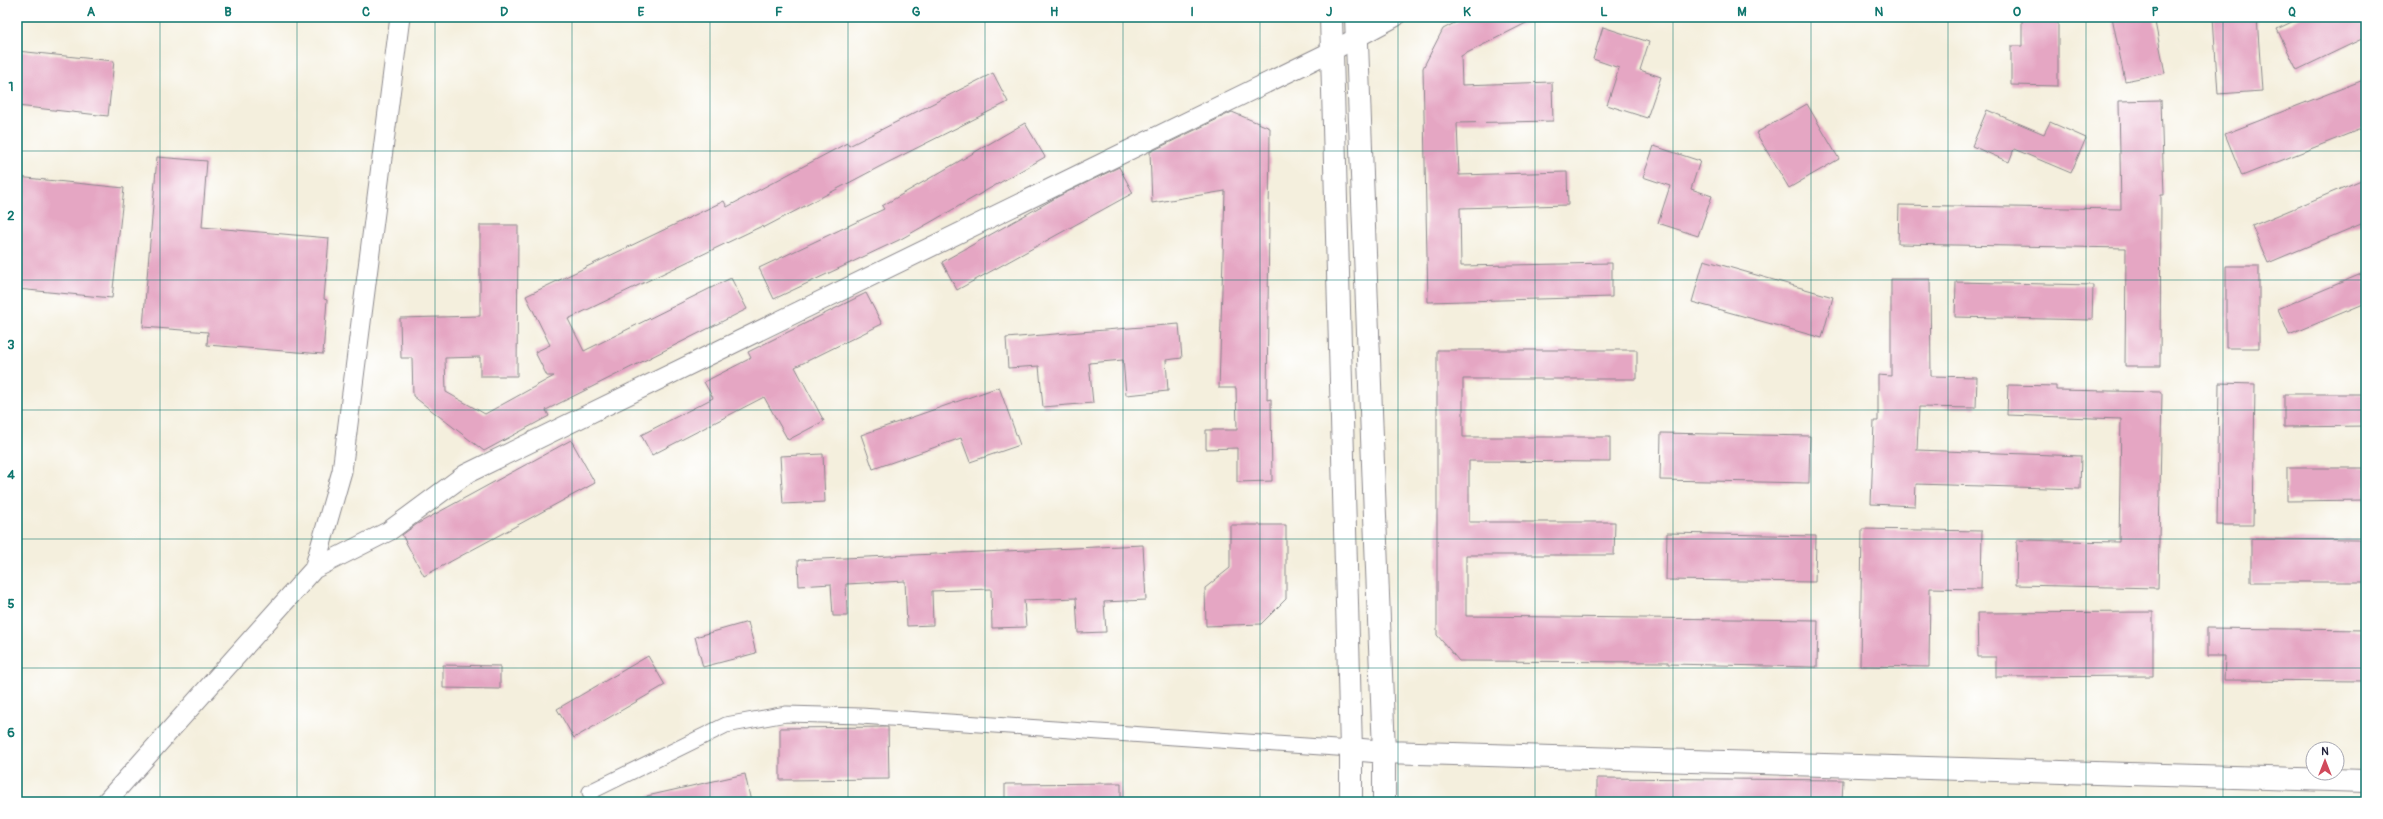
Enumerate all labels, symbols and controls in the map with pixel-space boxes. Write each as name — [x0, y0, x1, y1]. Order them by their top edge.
text: A — [87, 4, 96, 20]
text: B — [224, 4, 232, 20]
text: C — [362, 4, 370, 20]
text: D — [500, 4, 508, 20]
text: E — [638, 4, 645, 20]
text: F — [775, 4, 783, 20]
text: G — [912, 4, 921, 20]
text: H — [1050, 4, 1058, 20]
text: I — [1190, 4, 1194, 20]
text: J — [1326, 4, 1332, 20]
text: K — [1463, 4, 1471, 20]
text: L — [1600, 4, 1608, 20]
text: M — [1737, 4, 1747, 20]
text: N — [1875, 4, 1884, 20]
text: O — [2013, 4, 2022, 20]
text: P — [2151, 4, 2159, 20]
text: Q — [2288, 4, 2296, 20]
text: 1 — [8, 79, 14, 95]
text: 2 — [7, 208, 15, 224]
text: 3 — [7, 337, 15, 353]
text: 4 — [7, 467, 15, 483]
text: 5 — [7, 596, 15, 612]
text: 6 — [7, 725, 15, 741]
north arrow — [2305, 741, 2345, 781]
text: N — [2321, 745, 2329, 758]

